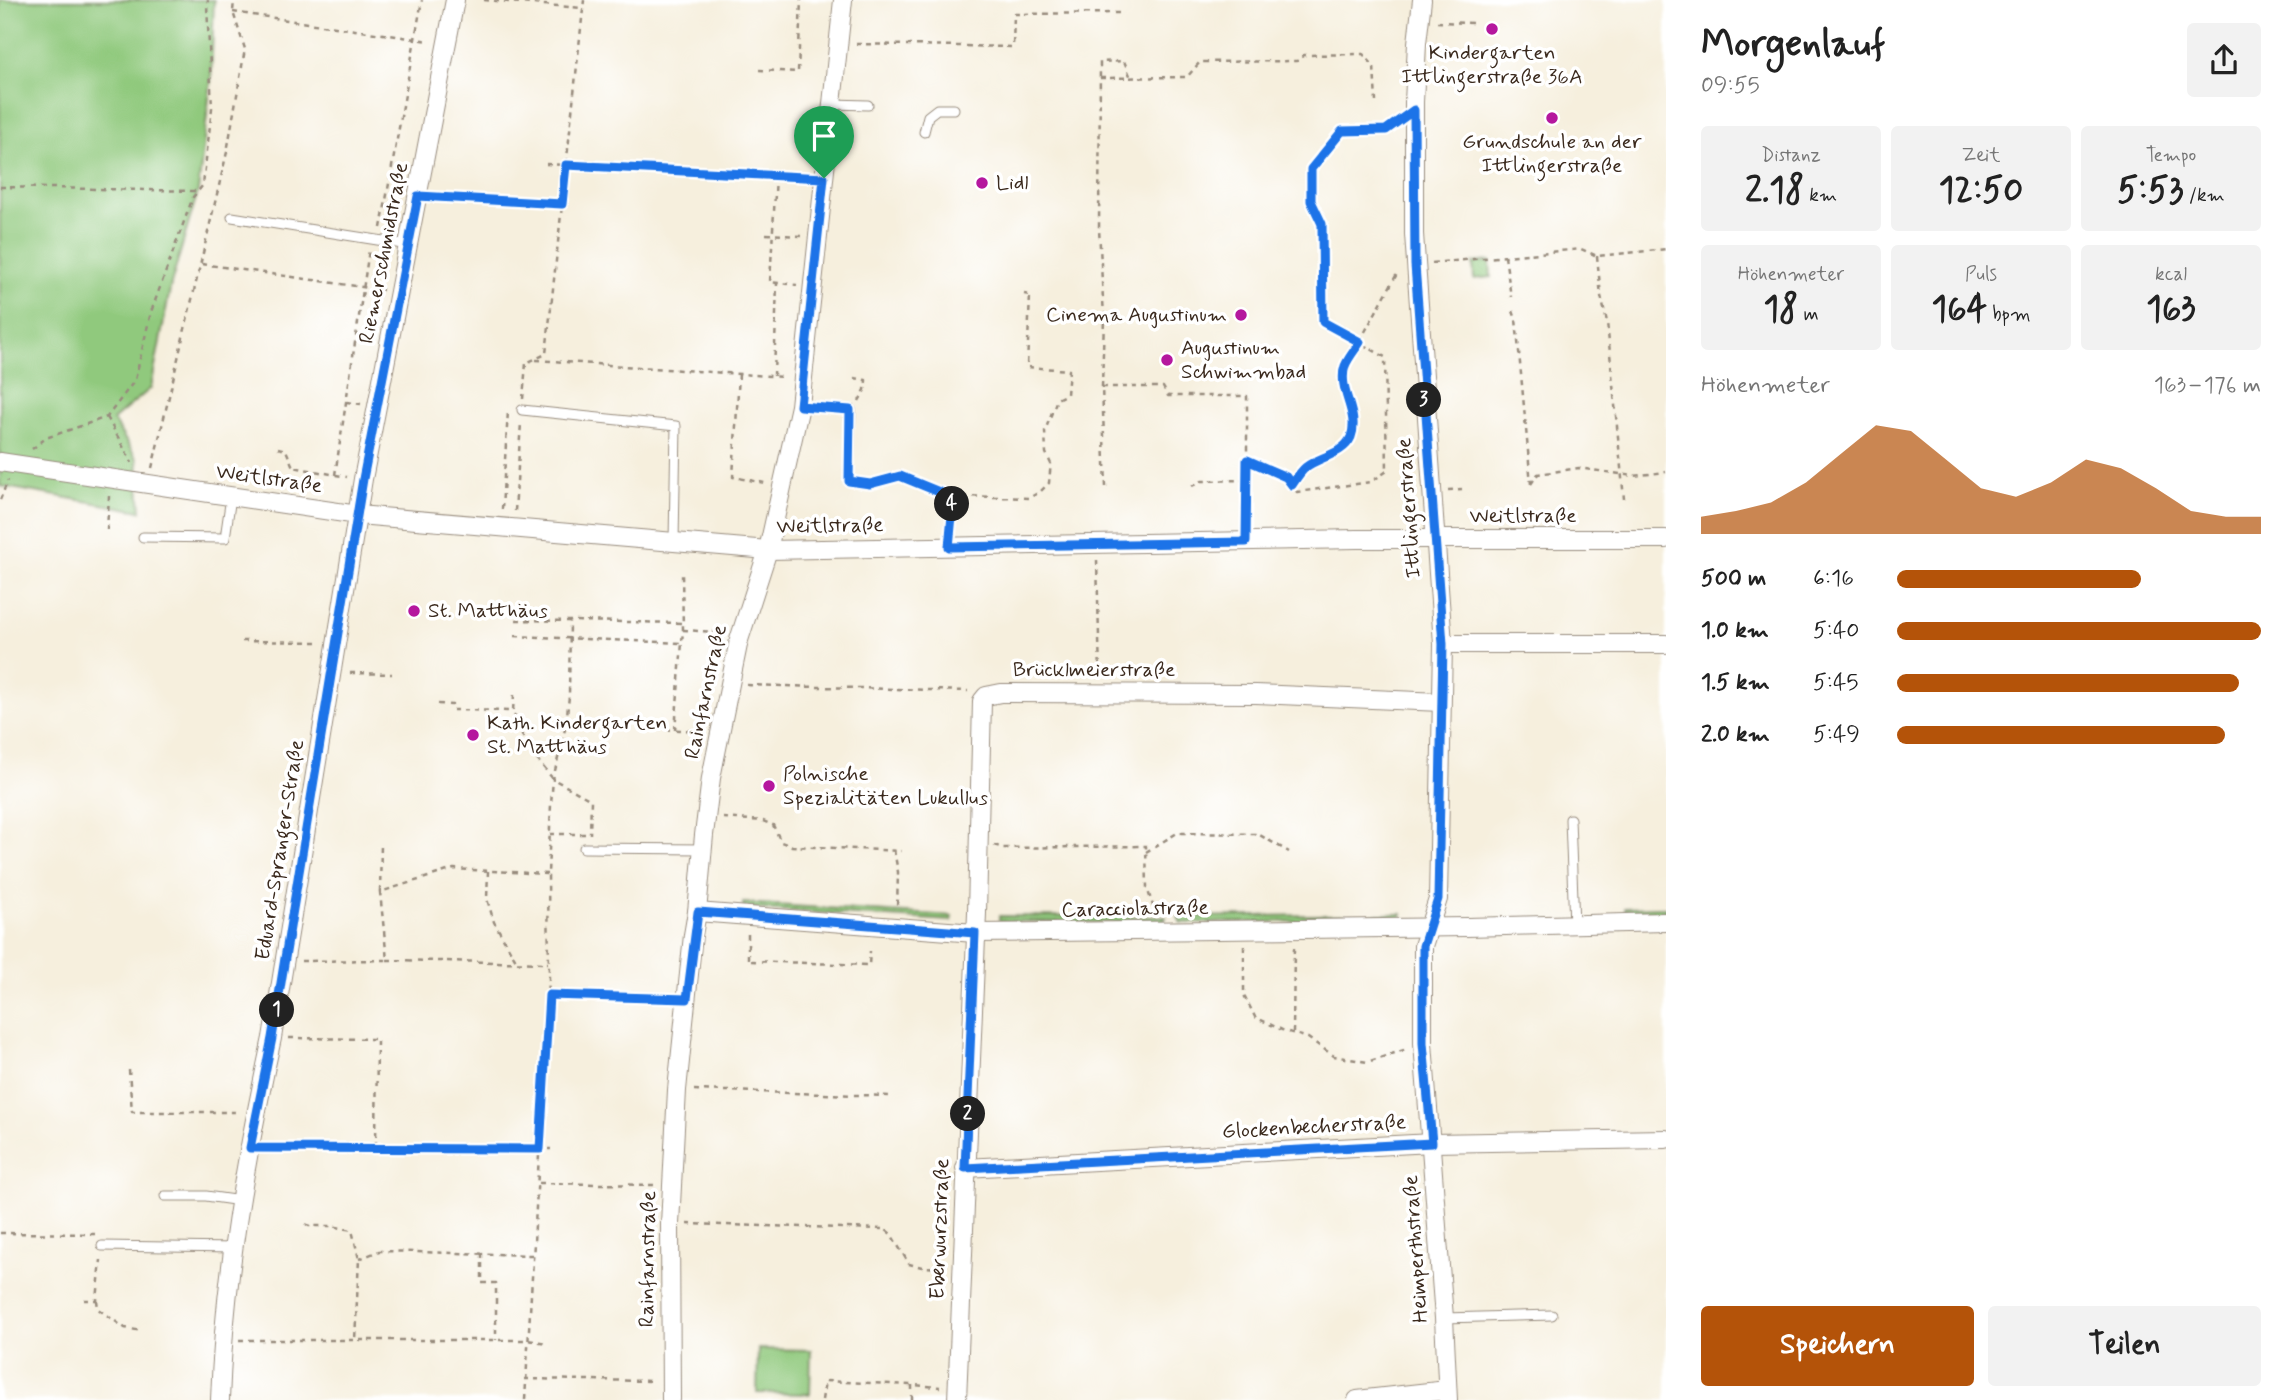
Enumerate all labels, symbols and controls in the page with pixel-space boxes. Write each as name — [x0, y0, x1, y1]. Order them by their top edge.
text: Morgenlauf — [1701, 20, 1885, 69]
marker: Kindergarten Ittlingerstraße 36A — [1484, 21, 1500, 37]
button: share — [2187, 23, 2261, 97]
place label: Kindergarten Ittlingerstraße 36A — [1401, 39, 1583, 93]
text: 09:55 — [1701, 71, 1760, 101]
pin — [794, 106, 854, 178]
marker: Grundschule an der Ittlingerstraße — [1544, 110, 1560, 126]
icon: arrive — [805, 117, 843, 155]
place label: Grundschule an der Ittlingerstraße — [1462, 128, 1642, 182]
text: Distanz — [1761, 143, 1821, 168]
text: Zeit — [1962, 143, 2000, 168]
text: Tempo — [2146, 143, 2196, 168]
street label: Riemerschmidstraße — [353, 160, 415, 346]
text: 2.18 — [1745, 168, 1804, 214]
text: 12:50 — [1939, 168, 2023, 214]
text: 5:53 — [2117, 168, 2184, 214]
place label: Lidl — [996, 169, 1028, 197]
marker: Lidl — [974, 175, 990, 191]
text: km — [1804, 183, 1837, 208]
text: /km — [2184, 183, 2225, 208]
text: Höhenmeter — [1738, 262, 1844, 287]
text: Puls — [1965, 262, 1997, 287]
text: kcal — [2155, 262, 2187, 287]
text: 18 — [1763, 287, 1798, 333]
text: 164 — [1931, 287, 1987, 333]
text: 163 — [2146, 287, 2196, 333]
place label: Cinema Augustinum — [1046, 301, 1227, 329]
text: m — [1798, 302, 1819, 327]
text: bpm — [1987, 302, 2031, 327]
marker: Cinema Augustinum — [1233, 307, 1249, 323]
place label: Augustinum Schwimmbad — [1181, 334, 1306, 386]
marker: Augustinum Schwimmbad — [1159, 352, 1175, 368]
text: Höhenmeter — [1701, 371, 1830, 401]
text: 163–176 m — [2154, 371, 2261, 401]
pin: 3 — [1406, 382, 1442, 418]
text: 3 — [1419, 387, 1428, 412]
street label: Ittlingerstraße — [1390, 437, 1430, 579]
street label: Weitlstraße — [214, 458, 324, 500]
pin: 4 — [934, 486, 970, 522]
text: 4 — [946, 491, 957, 516]
street label: Weitlstraße — [1469, 502, 1577, 530]
street label: Weitlstraße — [776, 511, 884, 541]
text: 500 m — [1701, 564, 1766, 594]
text: 6:16 — [1813, 564, 1854, 594]
place label: St. Matthäus — [428, 597, 548, 625]
marker: St. Matthäus — [406, 603, 422, 619]
text: 1.0 km — [1701, 616, 1769, 646]
text: 5:40 — [1813, 616, 1859, 646]
street label: Rainfarnstraße — [678, 622, 734, 762]
street label: Brücklmeierstraße — [1013, 656, 1175, 684]
text: 1.5 km — [1701, 668, 1770, 698]
text: 5:45 — [1813, 668, 1859, 698]
place label: Kath. Kindergarten St. Matthäus — [487, 709, 667, 761]
text: 2.0 km — [1701, 720, 1770, 750]
text: 5:49 — [1813, 720, 1860, 750]
marker: Kath. Kindergarten St. Matthäus — [465, 727, 481, 743]
street label: Eduard-Spranger-Straße — [249, 738, 313, 963]
place label: Polnische Spezialitäten Lukullus — [783, 760, 988, 812]
marker: Polnische Spezialitäten Lukullus — [761, 778, 777, 794]
street label: Caracciolastraße — [1061, 894, 1209, 924]
pin: 1 — [260, 992, 294, 1028]
text: 1 — [272, 997, 281, 1022]
pin: 2 — [950, 1096, 986, 1132]
text: 2 — [963, 1101, 972, 1126]
street label: Glockenbecherstraße — [1221, 1108, 1407, 1146]
street label: Eberwurzstraße — [924, 1158, 956, 1300]
street label: Heimperthstraße — [1397, 1174, 1435, 1324]
street label: Rainfarnstraße — [633, 1190, 663, 1328]
button: Speichern — [1701, 1306, 1974, 1386]
button: Teilen — [1988, 1306, 2261, 1386]

